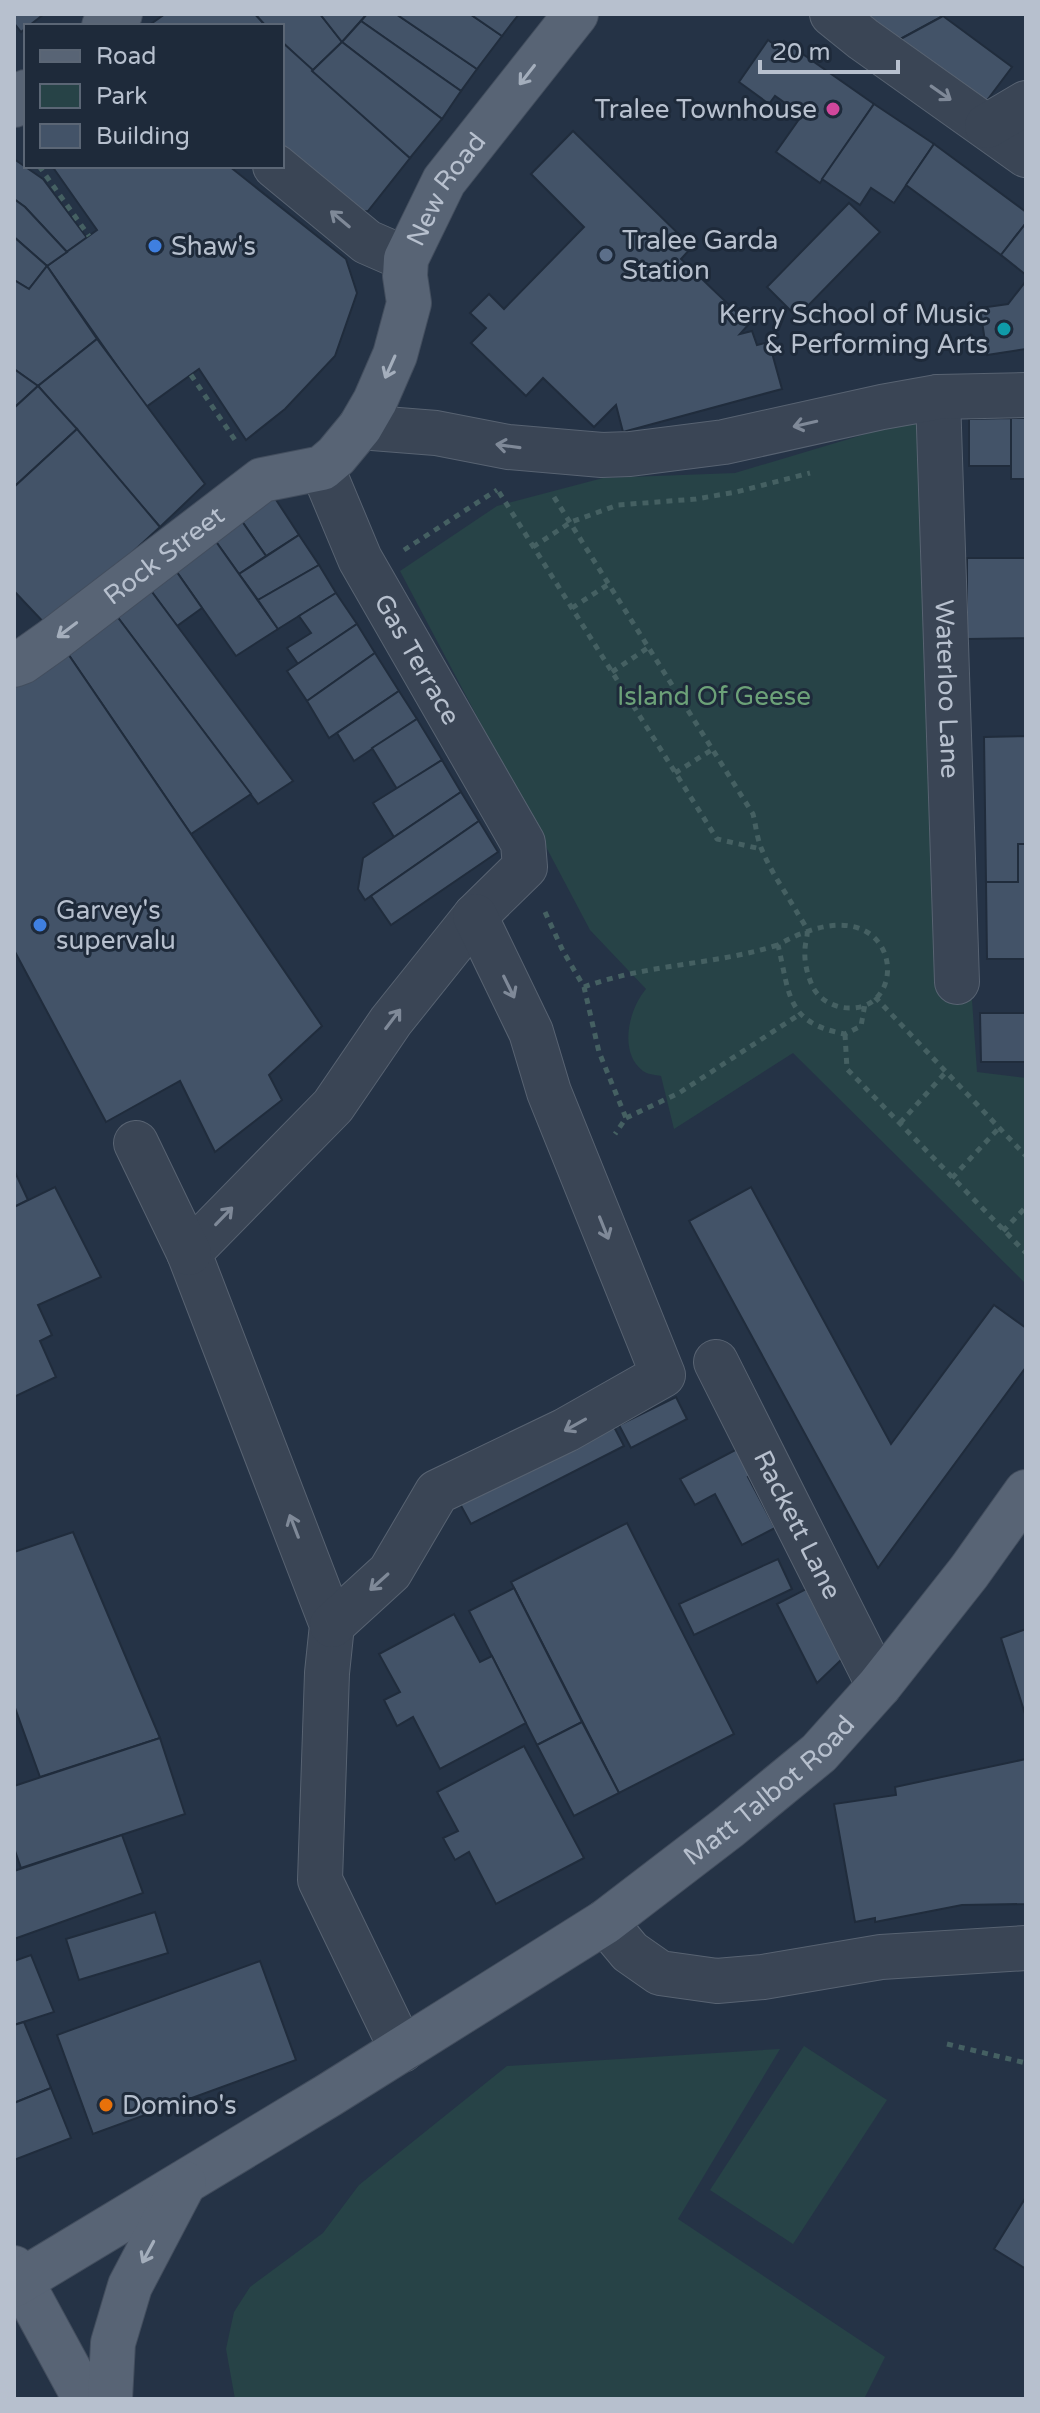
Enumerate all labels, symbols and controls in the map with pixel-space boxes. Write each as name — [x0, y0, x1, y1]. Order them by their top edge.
legend — [24, 24, 284, 168]
scale bar — [760, 24, 898, 74]
text: 20 m — [772, 38, 830, 67]
text: Road — [96, 42, 156, 71]
one-way arrow — [519, 64, 536, 85]
text: Park — [96, 82, 147, 111]
one-way arrow — [929, 85, 951, 101]
place label: Tralee Townhouse — [595, 94, 817, 125]
marker: Tralee Townhouse — [824, 100, 842, 118]
text: Building — [96, 122, 190, 151]
street label: New Road — [400, 126, 492, 251]
one-way arrow — [330, 210, 350, 228]
place label: Tralee Garda Station — [622, 225, 778, 286]
place label: Shaw's — [171, 231, 256, 262]
marker: Shaw's — [146, 237, 164, 255]
marker: Tralee Garda Station — [597, 246, 615, 264]
place label: Kerry School of Music & Performing Arts — [719, 299, 988, 360]
marker: Kerry School of Music & Performing Arts — [995, 320, 1013, 338]
one-way arrow — [382, 355, 397, 379]
one-way arrow — [793, 417, 819, 432]
one-way arrow — [496, 438, 521, 453]
street label: Rock Street — [98, 500, 230, 612]
street label: Gas Terrace — [367, 589, 467, 730]
street label: Waterloo Lane — [929, 599, 965, 779]
one-way arrow — [57, 621, 78, 638]
park label: Island Of Geese — [617, 681, 811, 712]
place label: Garvey's supervalu — [56, 895, 176, 956]
marker: Garvey's supervalu — [31, 916, 49, 934]
one-way arrow — [502, 974, 517, 998]
one-way arrow — [384, 1009, 401, 1031]
one-way arrow — [214, 1207, 233, 1226]
one-way arrow — [597, 1215, 612, 1240]
one-way arrow — [563, 1418, 587, 1433]
street label: Rackett Lane — [747, 1445, 848, 1604]
one-way arrow — [286, 1514, 300, 1539]
one-way arrow — [370, 1572, 390, 1590]
street label: Matt Talbot Road — [678, 1709, 861, 1872]
place label: Domino's — [122, 2090, 237, 2121]
marker: Domino's — [97, 2096, 115, 2114]
one-way arrow — [139, 2240, 155, 2263]

